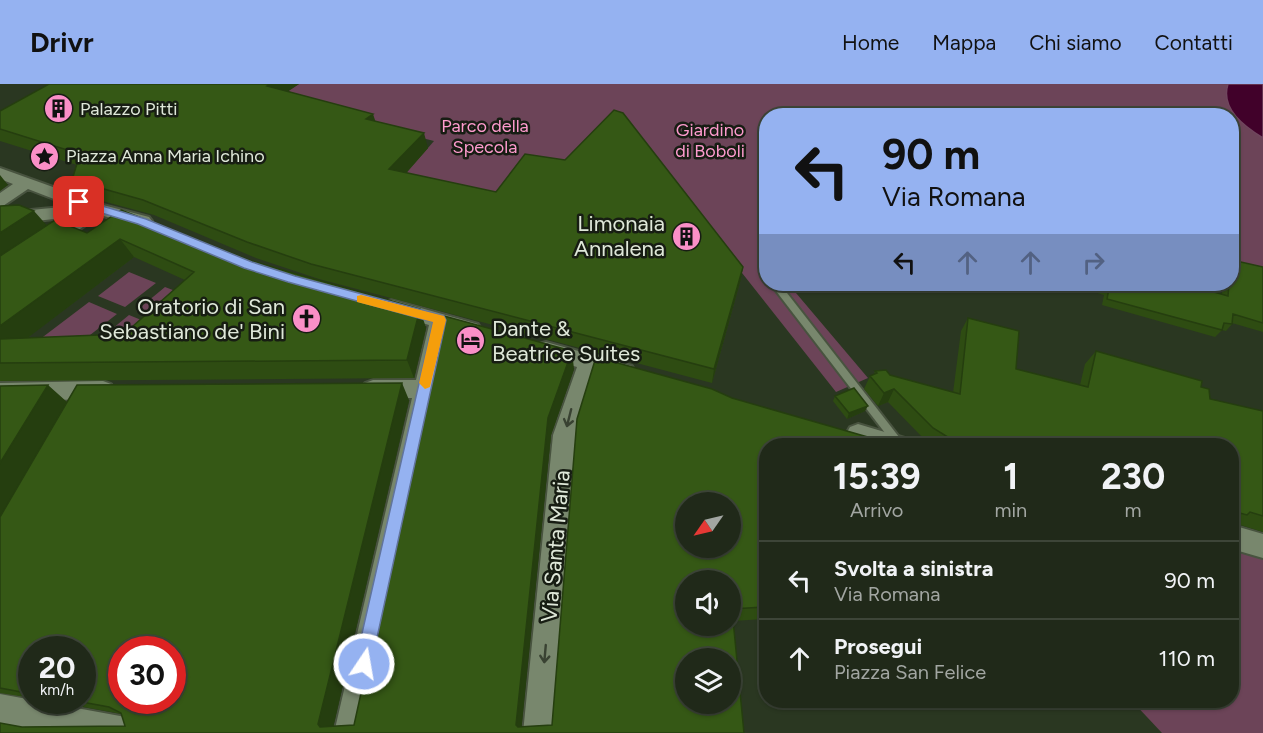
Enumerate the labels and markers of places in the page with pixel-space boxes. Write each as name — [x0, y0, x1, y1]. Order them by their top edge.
building icon: Palazzo Pitti — [43, 93, 75, 125]
place label: Palazzo Pitti — [80, 98, 178, 120]
place icon: Piazza Anna Maria Ichino — [29, 140, 61, 172]
place label: Piazza Anna Maria Ichino — [66, 145, 265, 167]
pin — [53, 176, 104, 227]
place label: Limonaia Annalena — [574, 210, 665, 262]
building icon: Limonaia Annalena — [670, 220, 702, 252]
place label: Oratorio di San Sebastiano de' Bini — [99, 293, 285, 345]
church icon: Oratorio di San Sebastiano de' Bini — [290, 303, 322, 335]
place label: Dante & Beatrice Suites — [492, 315, 640, 367]
hotel icon: Dante & Beatrice Suites — [455, 325, 487, 357]

